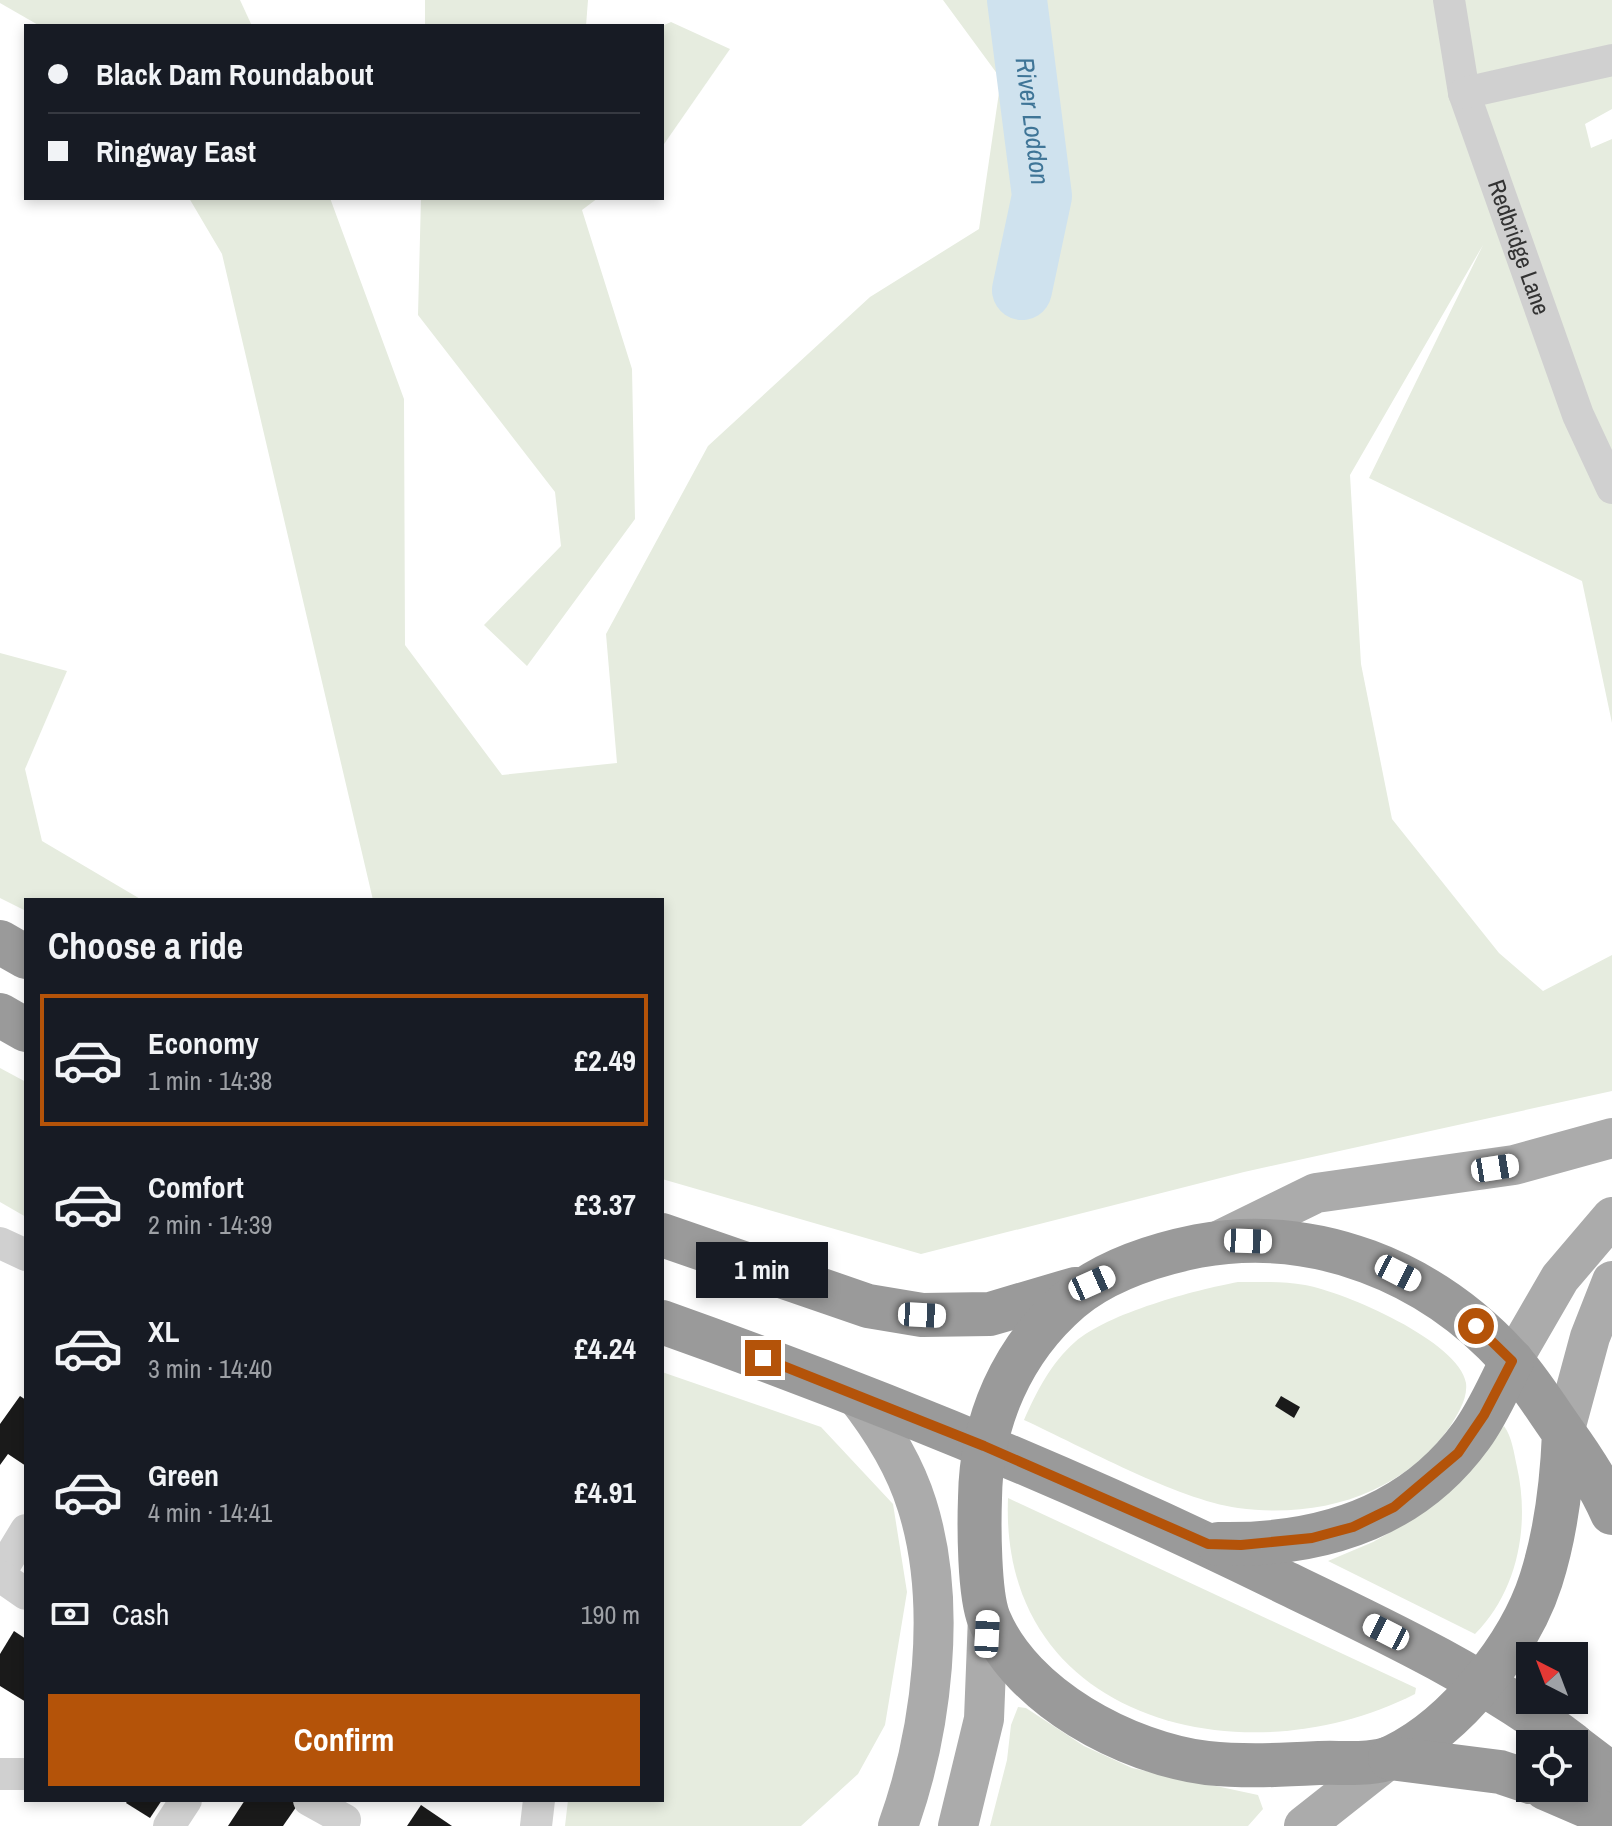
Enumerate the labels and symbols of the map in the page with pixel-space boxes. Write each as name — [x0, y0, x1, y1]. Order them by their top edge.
water label: River Loddon — [1007, 55, 1058, 187]
street label: Redbridge Lane — [1481, 175, 1558, 319]
car — [1469, 1152, 1521, 1184]
car — [1224, 1228, 1272, 1254]
callout: 1 min — [697, 1242, 829, 1298]
car — [1371, 1251, 1425, 1295]
car — [1065, 1262, 1119, 1304]
car — [897, 1302, 947, 1328]
route start — [1458, 1308, 1494, 1344]
route end — [745, 1340, 781, 1376]
car — [974, 1609, 1000, 1659]
car — [1359, 1610, 1413, 1654]
north arrow — [1516, 1642, 1588, 1714]

